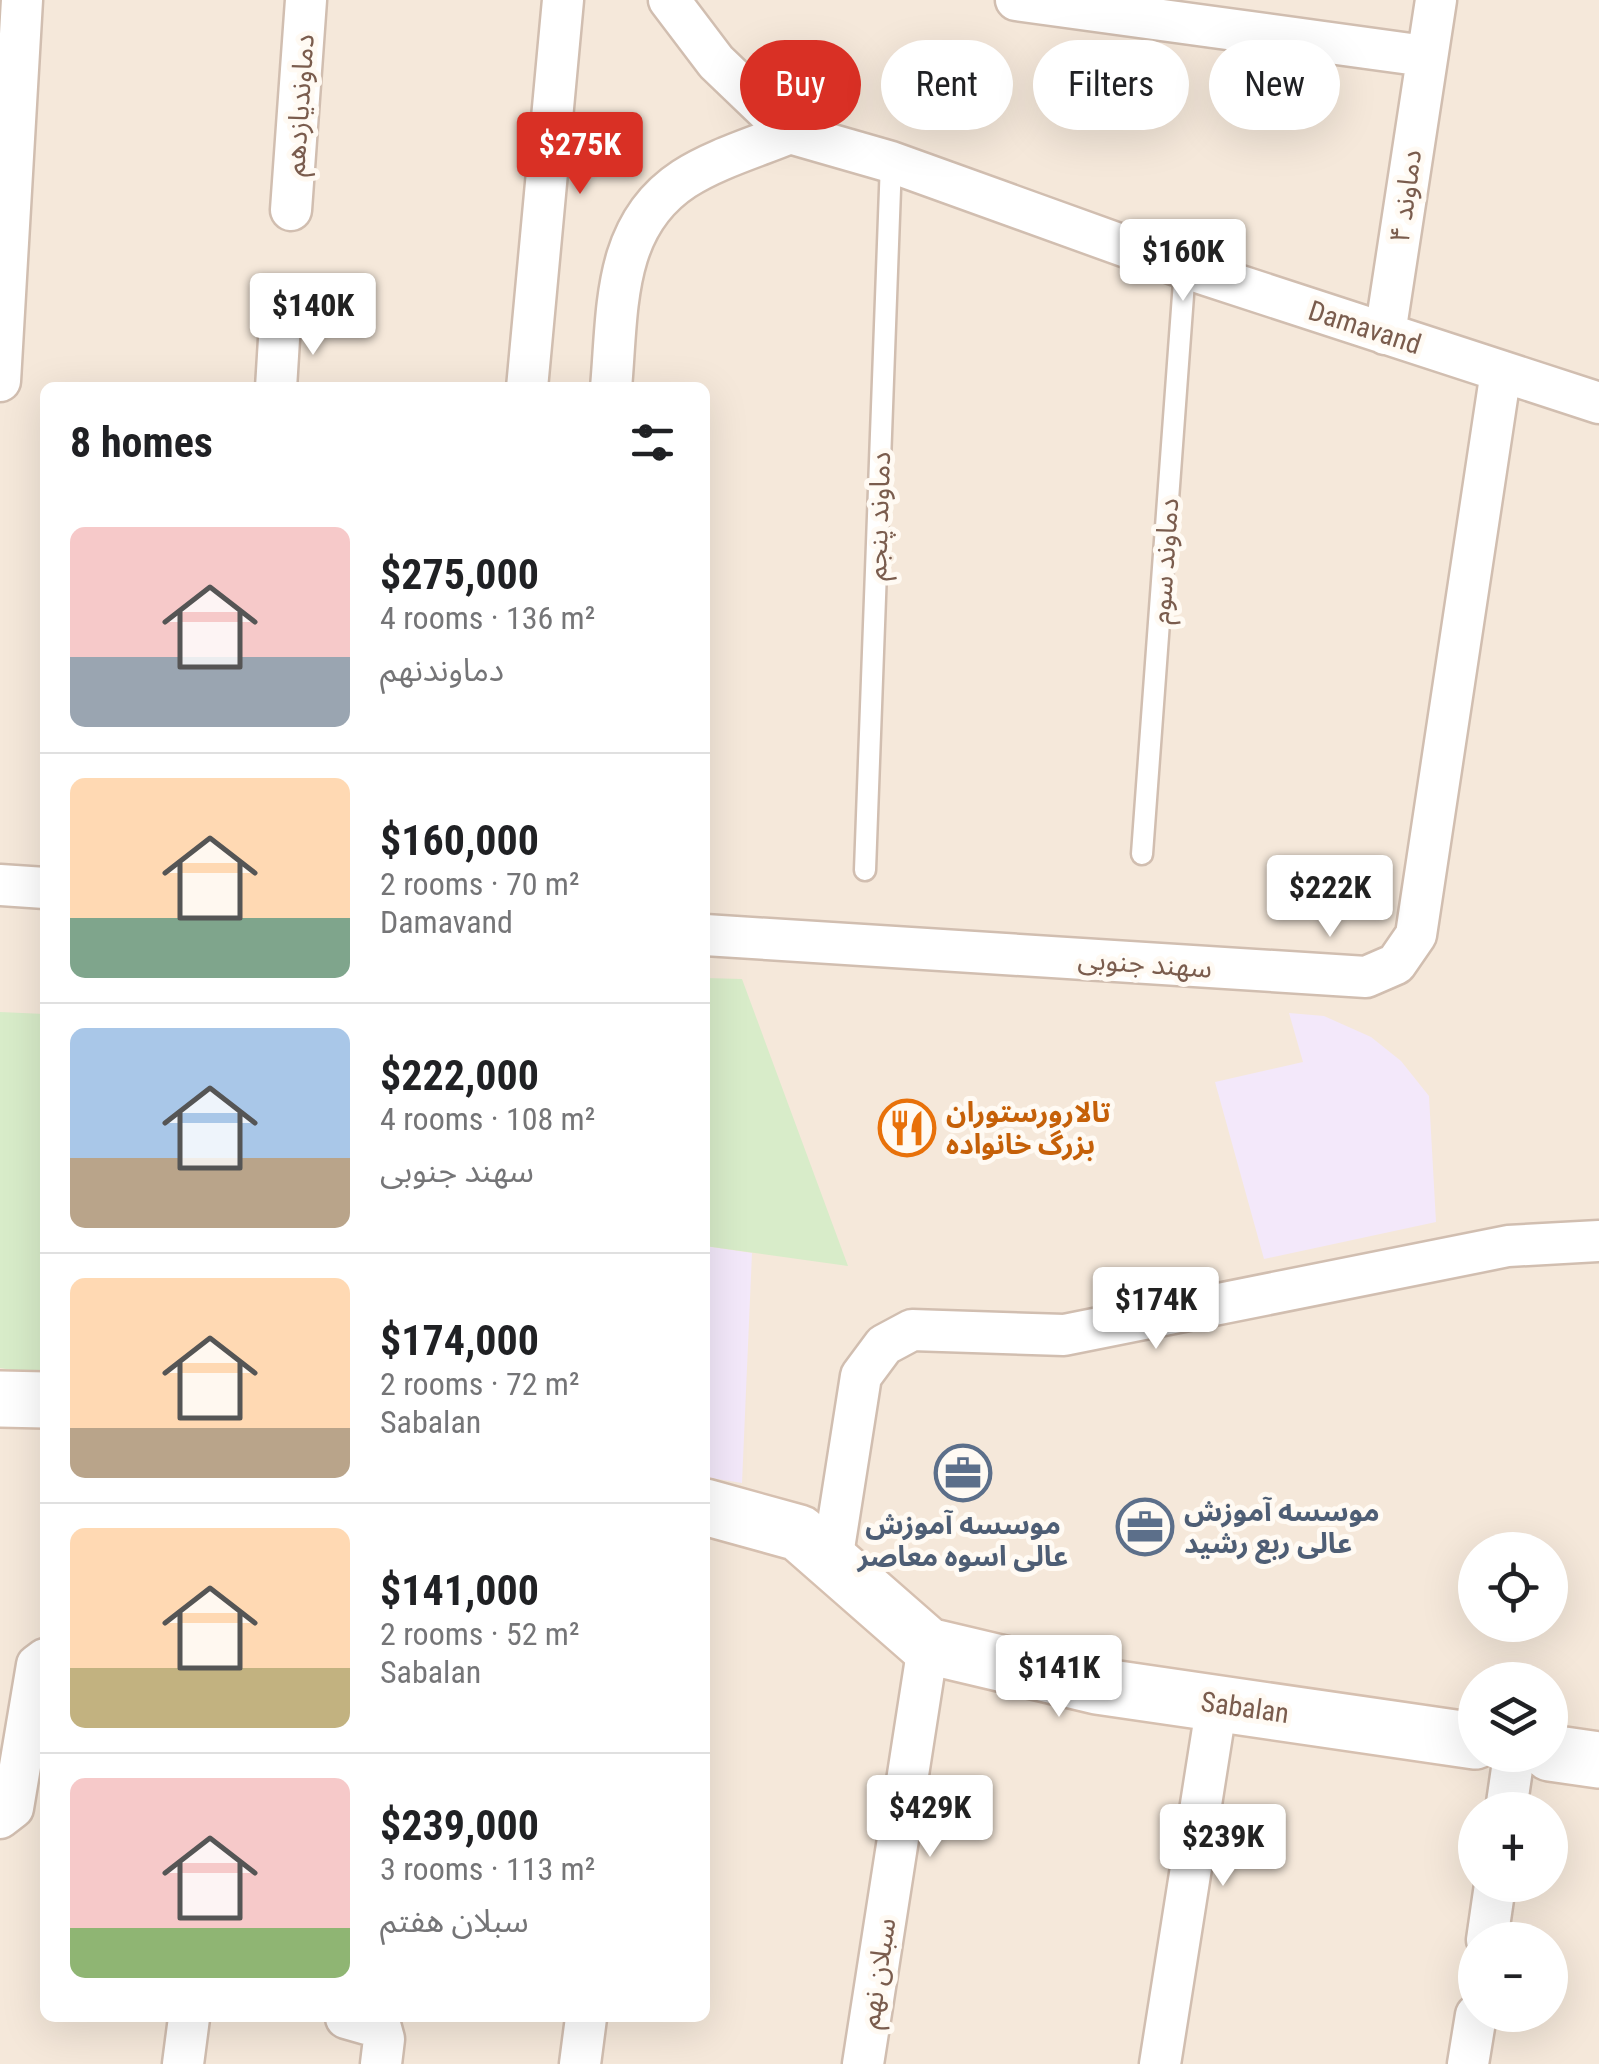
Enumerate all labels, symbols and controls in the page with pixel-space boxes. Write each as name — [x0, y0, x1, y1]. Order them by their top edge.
street label: دماوندیازدهم — [278, 33, 326, 178]
chip: Buy — [740, 40, 861, 130]
chip: Rent — [881, 40, 1013, 130]
chip: Filters — [1033, 40, 1189, 130]
chip: New — [1209, 40, 1340, 130]
pin: $275K — [510, 112, 650, 197]
text: $275K — [539, 125, 621, 163]
street label: دماوند ۴ — [1383, 147, 1428, 245]
pin: $160K — [1113, 219, 1253, 304]
text: $160K — [1142, 232, 1224, 270]
pin: $140K — [243, 273, 383, 358]
text: $140K — [272, 286, 354, 324]
street label: Damavand — [1304, 294, 1425, 361]
icon: filters — [625, 415, 680, 470]
text: 8 homes — [70, 418, 213, 467]
street label: دماوند پنجم — [860, 451, 902, 581]
street label: دماوند سوم — [1144, 497, 1189, 625]
text: $275,000 — [380, 550, 539, 599]
icon: home — [150, 567, 270, 687]
text: 4 rooms · 136 m² — [380, 599, 595, 637]
text: دماوندنهم — [380, 651, 504, 689]
text: $160,000 — [380, 816, 539, 865]
icon: home — [150, 818, 270, 938]
pin: $222K — [1260, 855, 1400, 940]
text: 2 rooms · 70 m² — [380, 865, 579, 903]
text: $222K — [1289, 868, 1371, 906]
text: Damavand — [380, 903, 513, 941]
street label: سهند جنوبی — [1077, 942, 1213, 985]
text: $222,000 — [380, 1051, 539, 1100]
icon: home — [150, 1068, 270, 1188]
place label: تالارورستوران بزرگ خانواده — [946, 1096, 1111, 1161]
restaurant icon: تالارورستوران بزرگ خانواده — [877, 1098, 937, 1158]
text: 4 rooms · 108 m² — [380, 1100, 595, 1138]
text: سهند جنوبی — [380, 1152, 534, 1190]
pin: $174K — [1086, 1267, 1226, 1352]
text: $174K — [1115, 1280, 1197, 1318]
text: $174,000 — [380, 1316, 539, 1365]
icon: home — [150, 1318, 270, 1438]
text: 2 rooms · 72 m² — [380, 1365, 579, 1403]
text: Sabalan — [380, 1403, 481, 1441]
office icon: موسسه آموزش عالی اسوه معاصر — [933, 1443, 993, 1503]
place label: موسسه آموزش عالی ربع رشید — [1184, 1495, 1380, 1564]
office icon: موسسه آموزش عالی ربع رشید — [1115, 1497, 1175, 1557]
place label: موسسه آموزش عالی اسوه معاصر — [857, 1508, 1068, 1573]
map controls — [1458, 1532, 1568, 2032]
button: locate — [1458, 1532, 1568, 1642]
text: $141,000 — [380, 1566, 539, 1615]
icon: home — [150, 1568, 270, 1688]
text: 2 rooms · 52 m² — [380, 1615, 579, 1653]
pin: $141K — [989, 1635, 1129, 1720]
text: $141K — [1018, 1648, 1100, 1686]
text: Sabalan — [380, 1653, 481, 1691]
button: layers — [1458, 1662, 1568, 1772]
street label: Sabalan — [1199, 1685, 1291, 1730]
pin: $429K — [860, 1775, 1000, 1860]
text: $429K — [889, 1788, 971, 1826]
button: + — [1458, 1792, 1568, 1902]
text: $239,000 — [380, 1801, 539, 1850]
pin: $239K — [1153, 1804, 1293, 1889]
text: $239K — [1182, 1817, 1264, 1855]
icon: home — [150, 1818, 270, 1938]
text: 3 rooms · 113 m² — [380, 1850, 595, 1888]
text: سبلان هفتم — [380, 1902, 529, 1940]
street label: سبلان نهم — [852, 1915, 907, 2031]
button: − — [1458, 1922, 1568, 2032]

